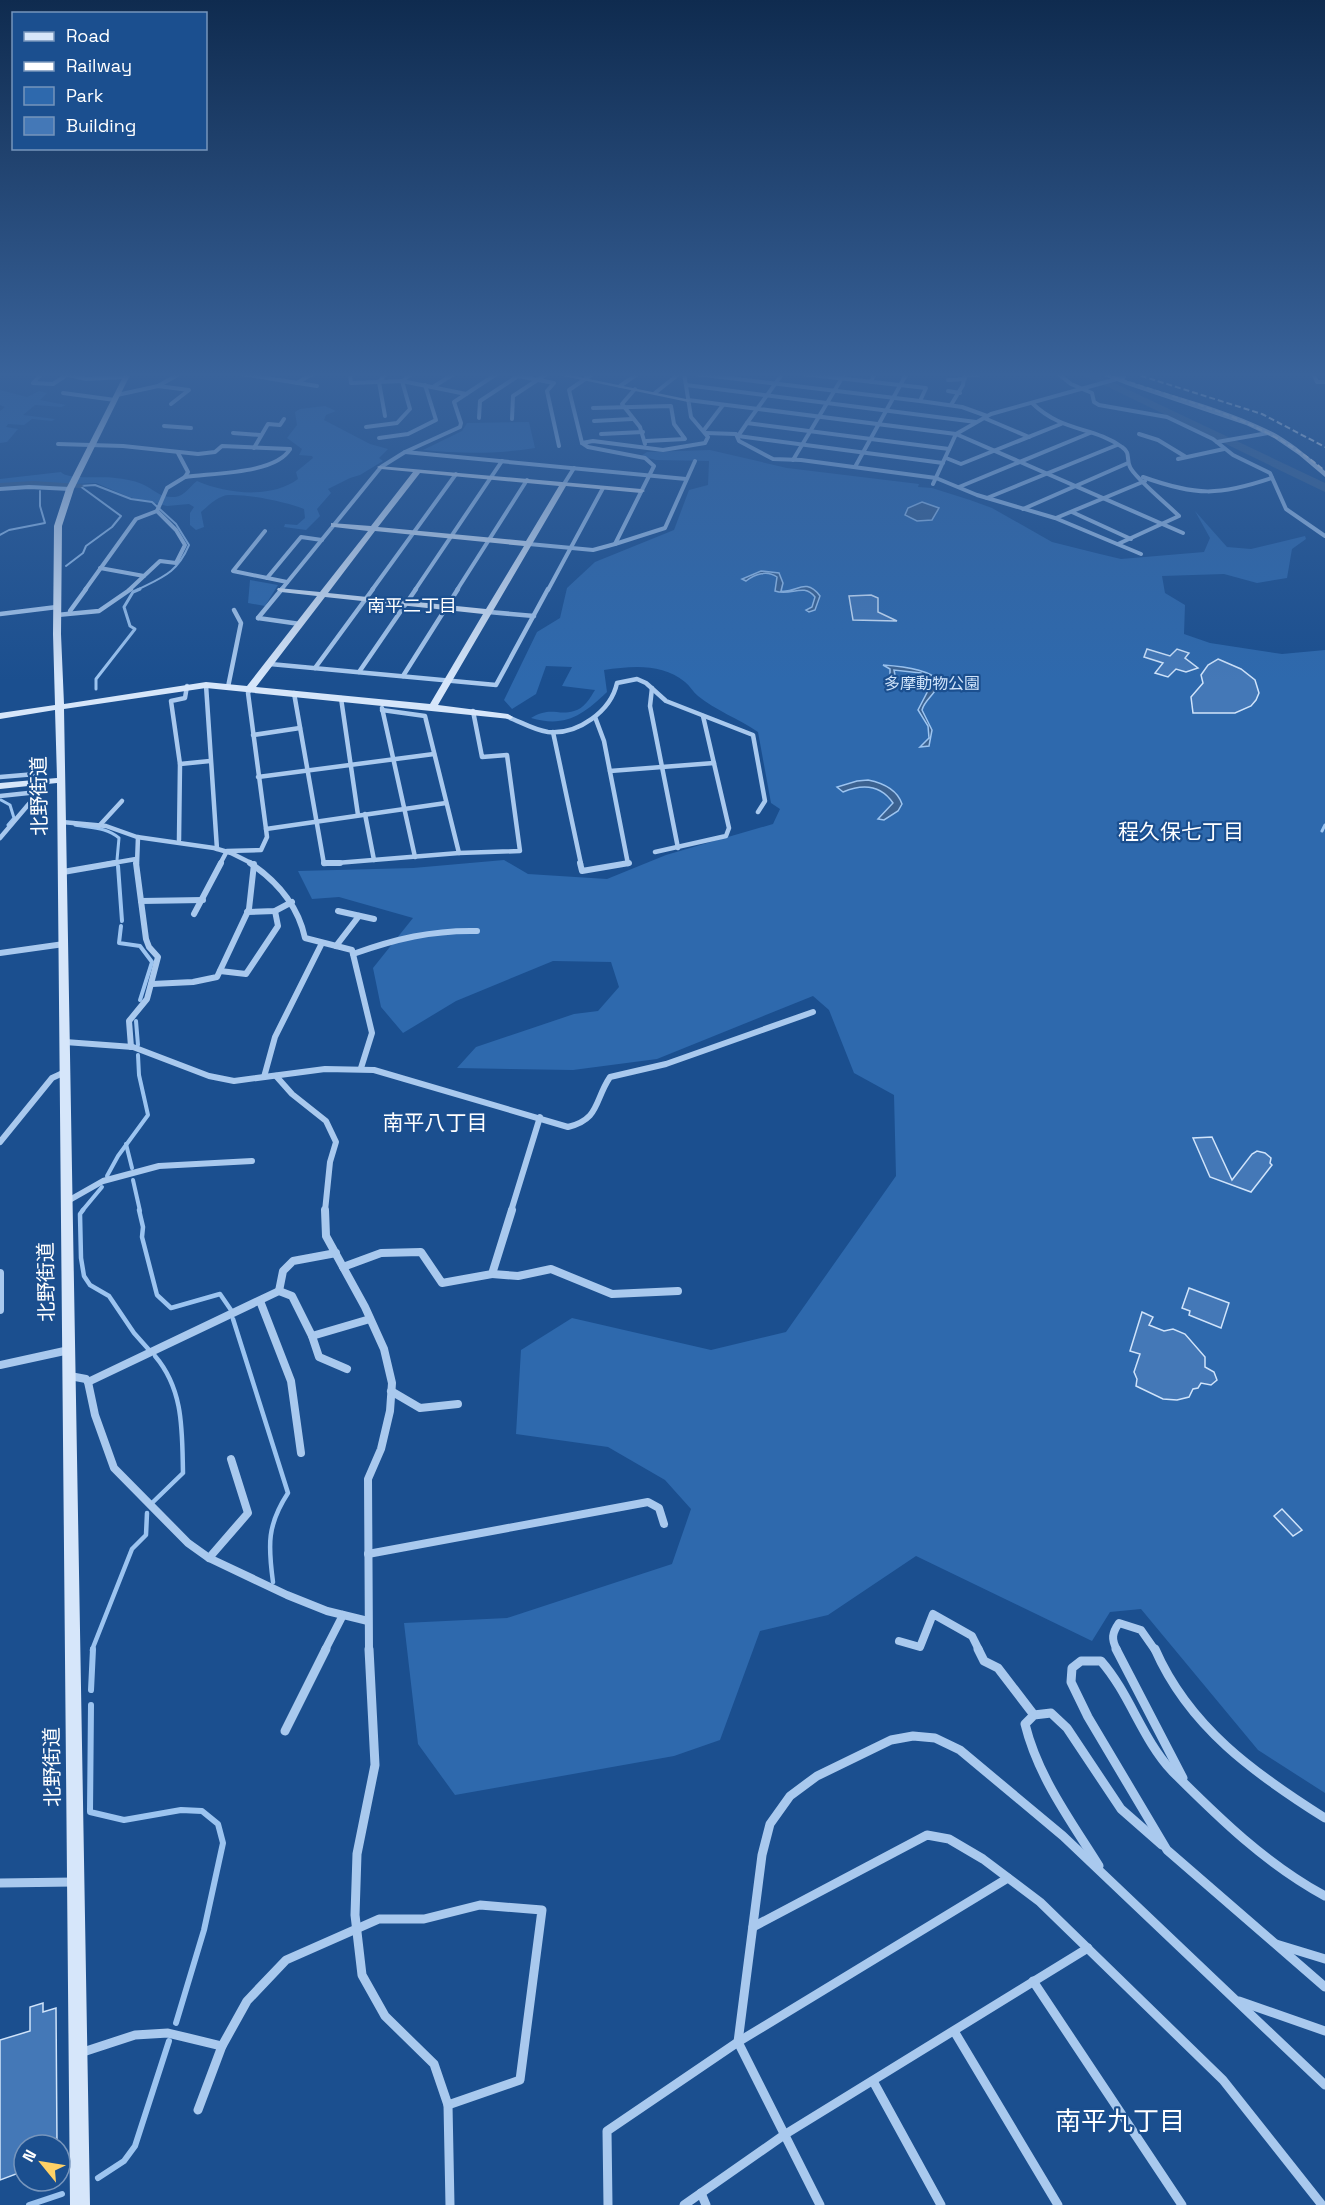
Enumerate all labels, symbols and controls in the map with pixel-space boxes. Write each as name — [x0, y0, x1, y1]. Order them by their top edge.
legend — [12, 12, 207, 150]
text: Road — [66, 24, 110, 47]
text: Railway — [66, 54, 132, 77]
text: Park — [66, 84, 104, 107]
text: Building — [66, 114, 136, 137]
district label: 南平二丁目 — [367, 594, 457, 617]
park label: 多摩動物公園 — [884, 673, 980, 694]
street label: 北野街道 — [25, 756, 53, 836]
district label: 程久保七丁目 — [1118, 818, 1244, 845]
district label: 南平八丁目 — [383, 1109, 488, 1136]
street label: 北野街道 — [32, 1242, 60, 1322]
street label: 北野街道 — [38, 1727, 66, 1807]
district label: 南平九丁目 — [1055, 2104, 1185, 2138]
north arrow — [12, 2133, 72, 2193]
text: N — [18, 2146, 41, 2166]

